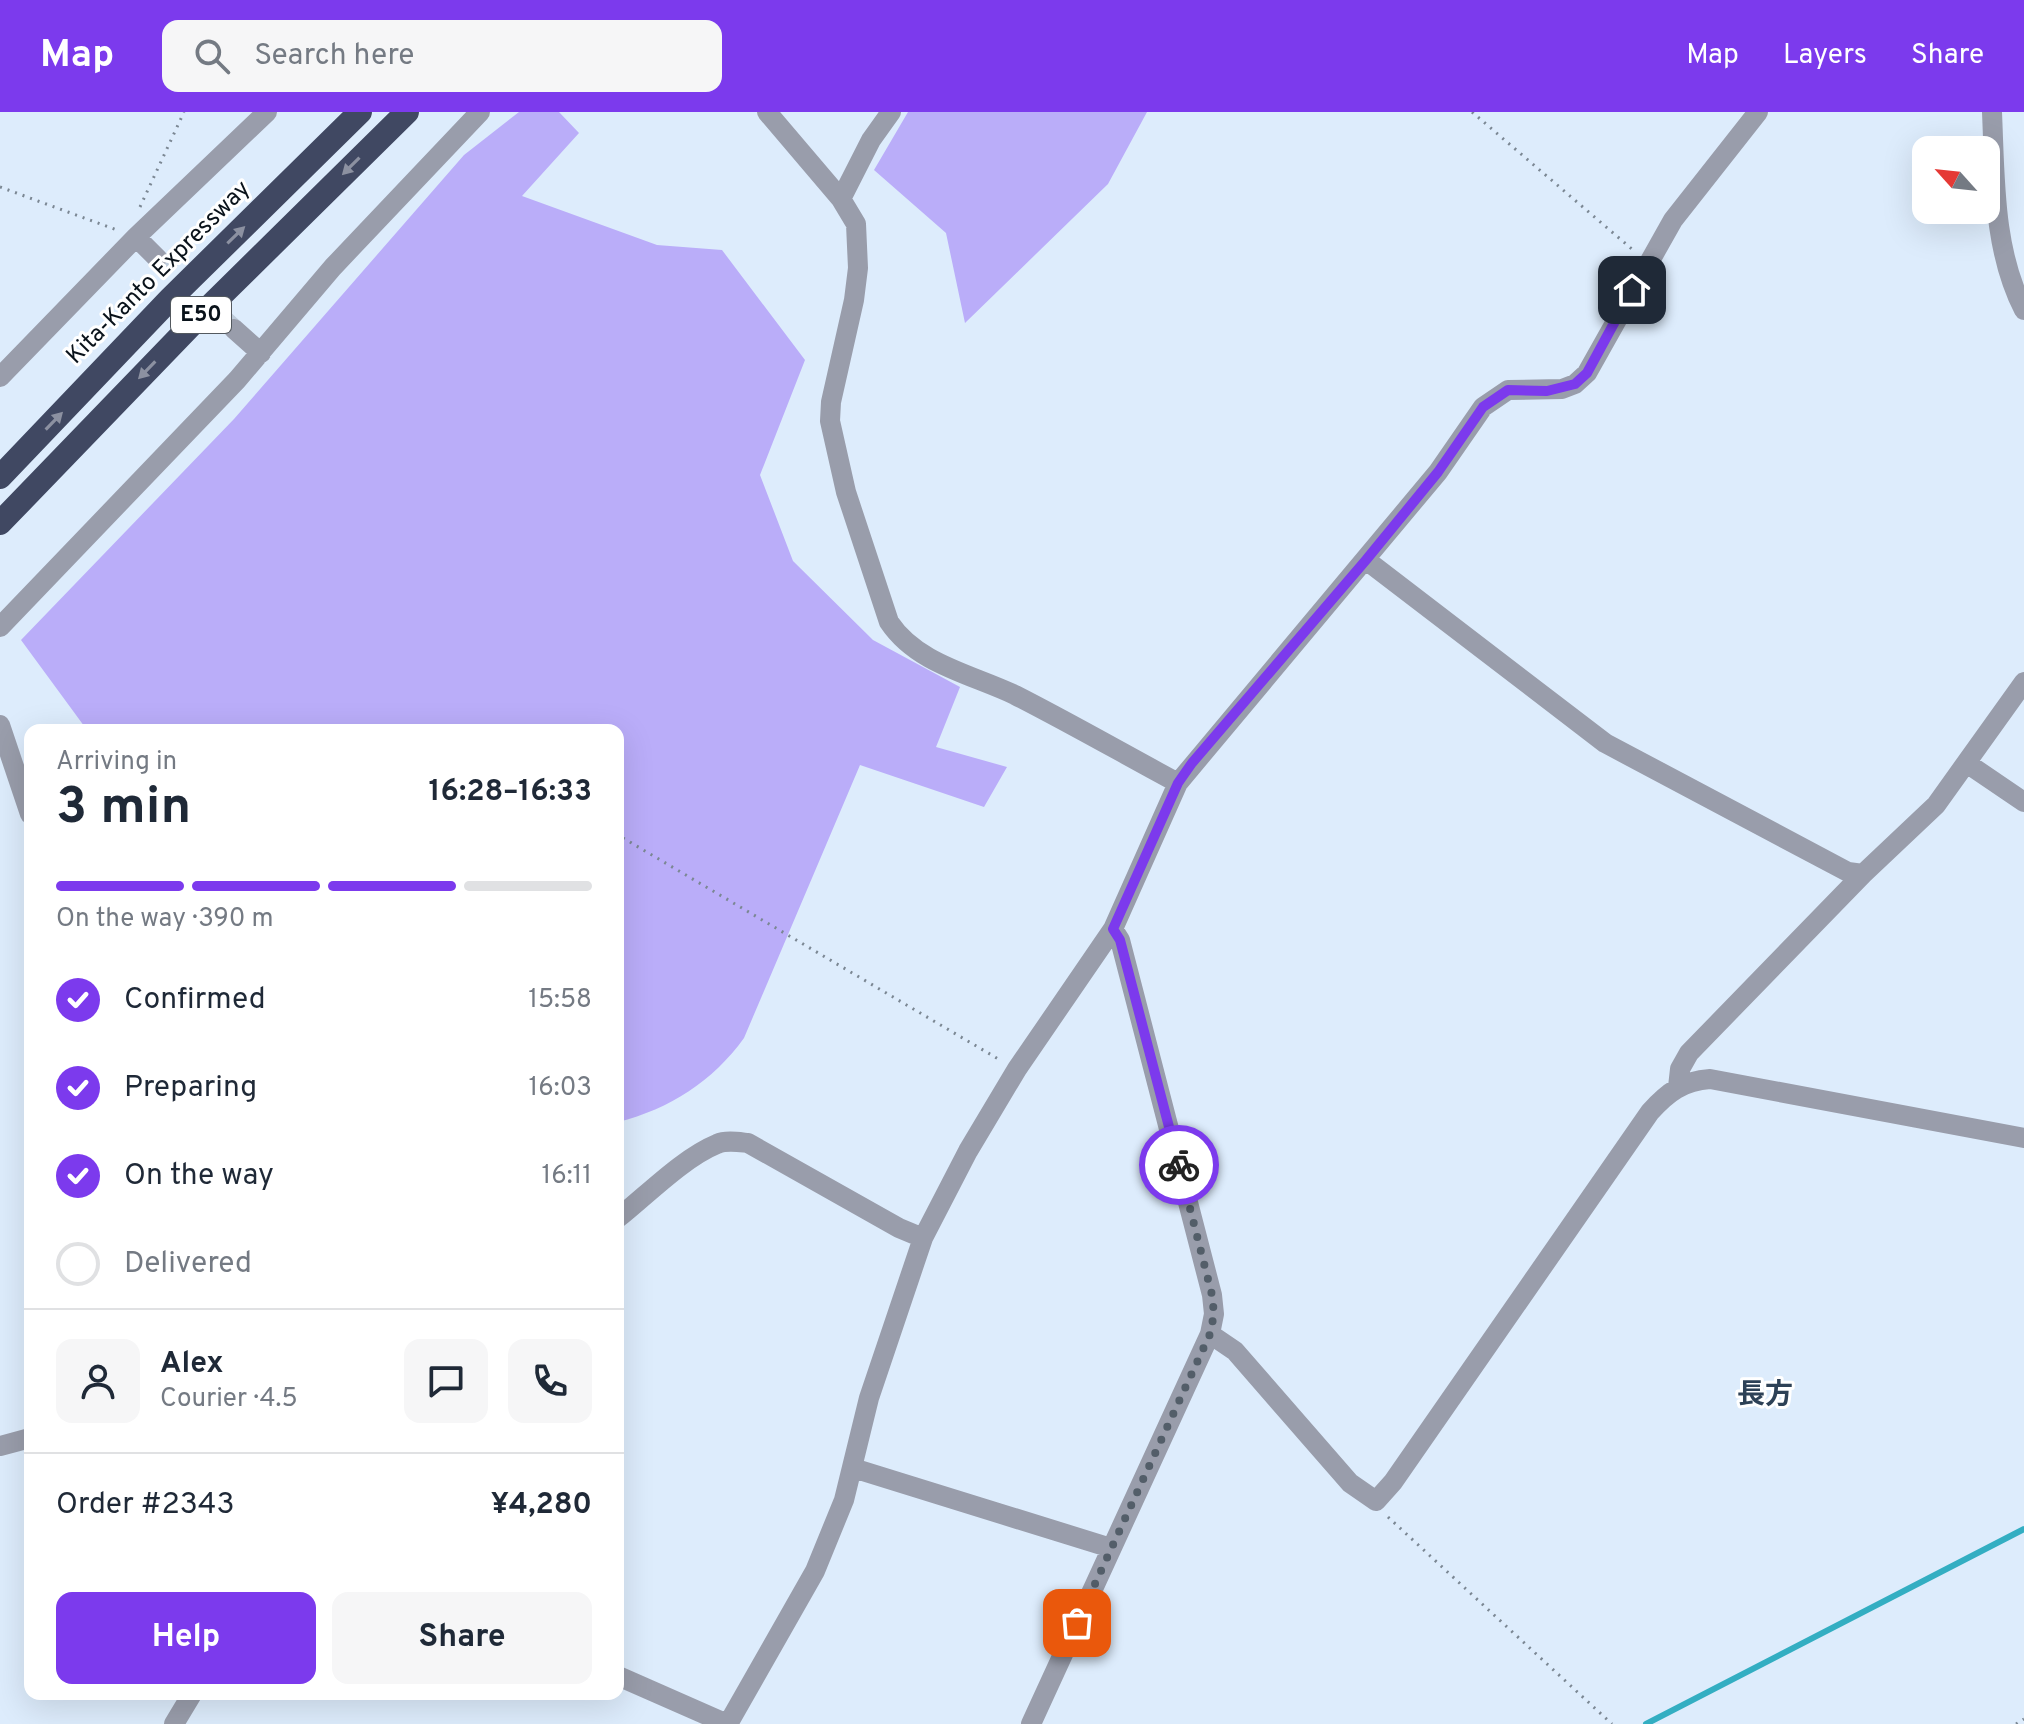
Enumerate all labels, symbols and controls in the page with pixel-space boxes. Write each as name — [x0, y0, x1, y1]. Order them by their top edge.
search box — [162, 20, 722, 92]
text: Map — [40, 32, 114, 81]
icon: search — [190, 34, 234, 78]
text: Search here — [254, 38, 414, 75]
text: Map — [1686, 38, 1739, 74]
text: Layers — [1783, 38, 1867, 74]
text: Share — [1911, 38, 1984, 74]
north arrow — [1912, 136, 2000, 224]
map controls — [1912, 136, 2000, 224]
one-way arrow — [342, 156, 361, 175]
street label: Kita-Kanto Expressway — [61, 175, 257, 371]
one-way arrow — [226, 226, 245, 244]
pin — [1598, 256, 1666, 324]
icon: home — [1610, 268, 1654, 312]
road number: E50 — [171, 297, 231, 333]
one-way arrow — [138, 360, 157, 379]
one-way arrow — [44, 411, 62, 430]
text: Arriving in — [56, 746, 177, 779]
text: 16:28–16:33 — [428, 774, 592, 811]
text: 3 min — [56, 776, 191, 842]
text: On the way · 390 m — [56, 903, 273, 936]
icon: check — [56, 978, 100, 1022]
text: Confirmed — [124, 982, 266, 1019]
text: 15:58 — [528, 984, 592, 1017]
icon: check — [56, 1066, 100, 1110]
text: Preparing — [124, 1070, 257, 1107]
text: 16:03 — [529, 1072, 592, 1105]
courier — [1139, 1125, 1219, 1205]
icon: bike — [1157, 1143, 1201, 1187]
icon: check — [56, 1154, 100, 1198]
text: On the way — [124, 1158, 274, 1195]
text: 16:11 — [542, 1160, 592, 1193]
text: Delivered — [124, 1246, 252, 1283]
button: person — [56, 1339, 140, 1423]
button: chat — [404, 1339, 488, 1423]
button: phone — [508, 1339, 592, 1423]
text: Alex — [160, 1346, 224, 1383]
district label: 長方 — [1737, 1378, 1793, 1414]
text: Courier · 4.5 — [160, 1383, 298, 1416]
text: Order #2343 — [56, 1487, 235, 1524]
text: ¥4,280 — [491, 1487, 592, 1524]
pin — [1043, 1589, 1111, 1657]
button: Help — [56, 1592, 316, 1684]
button: Share — [332, 1592, 592, 1684]
icon: bag — [1055, 1601, 1099, 1645]

